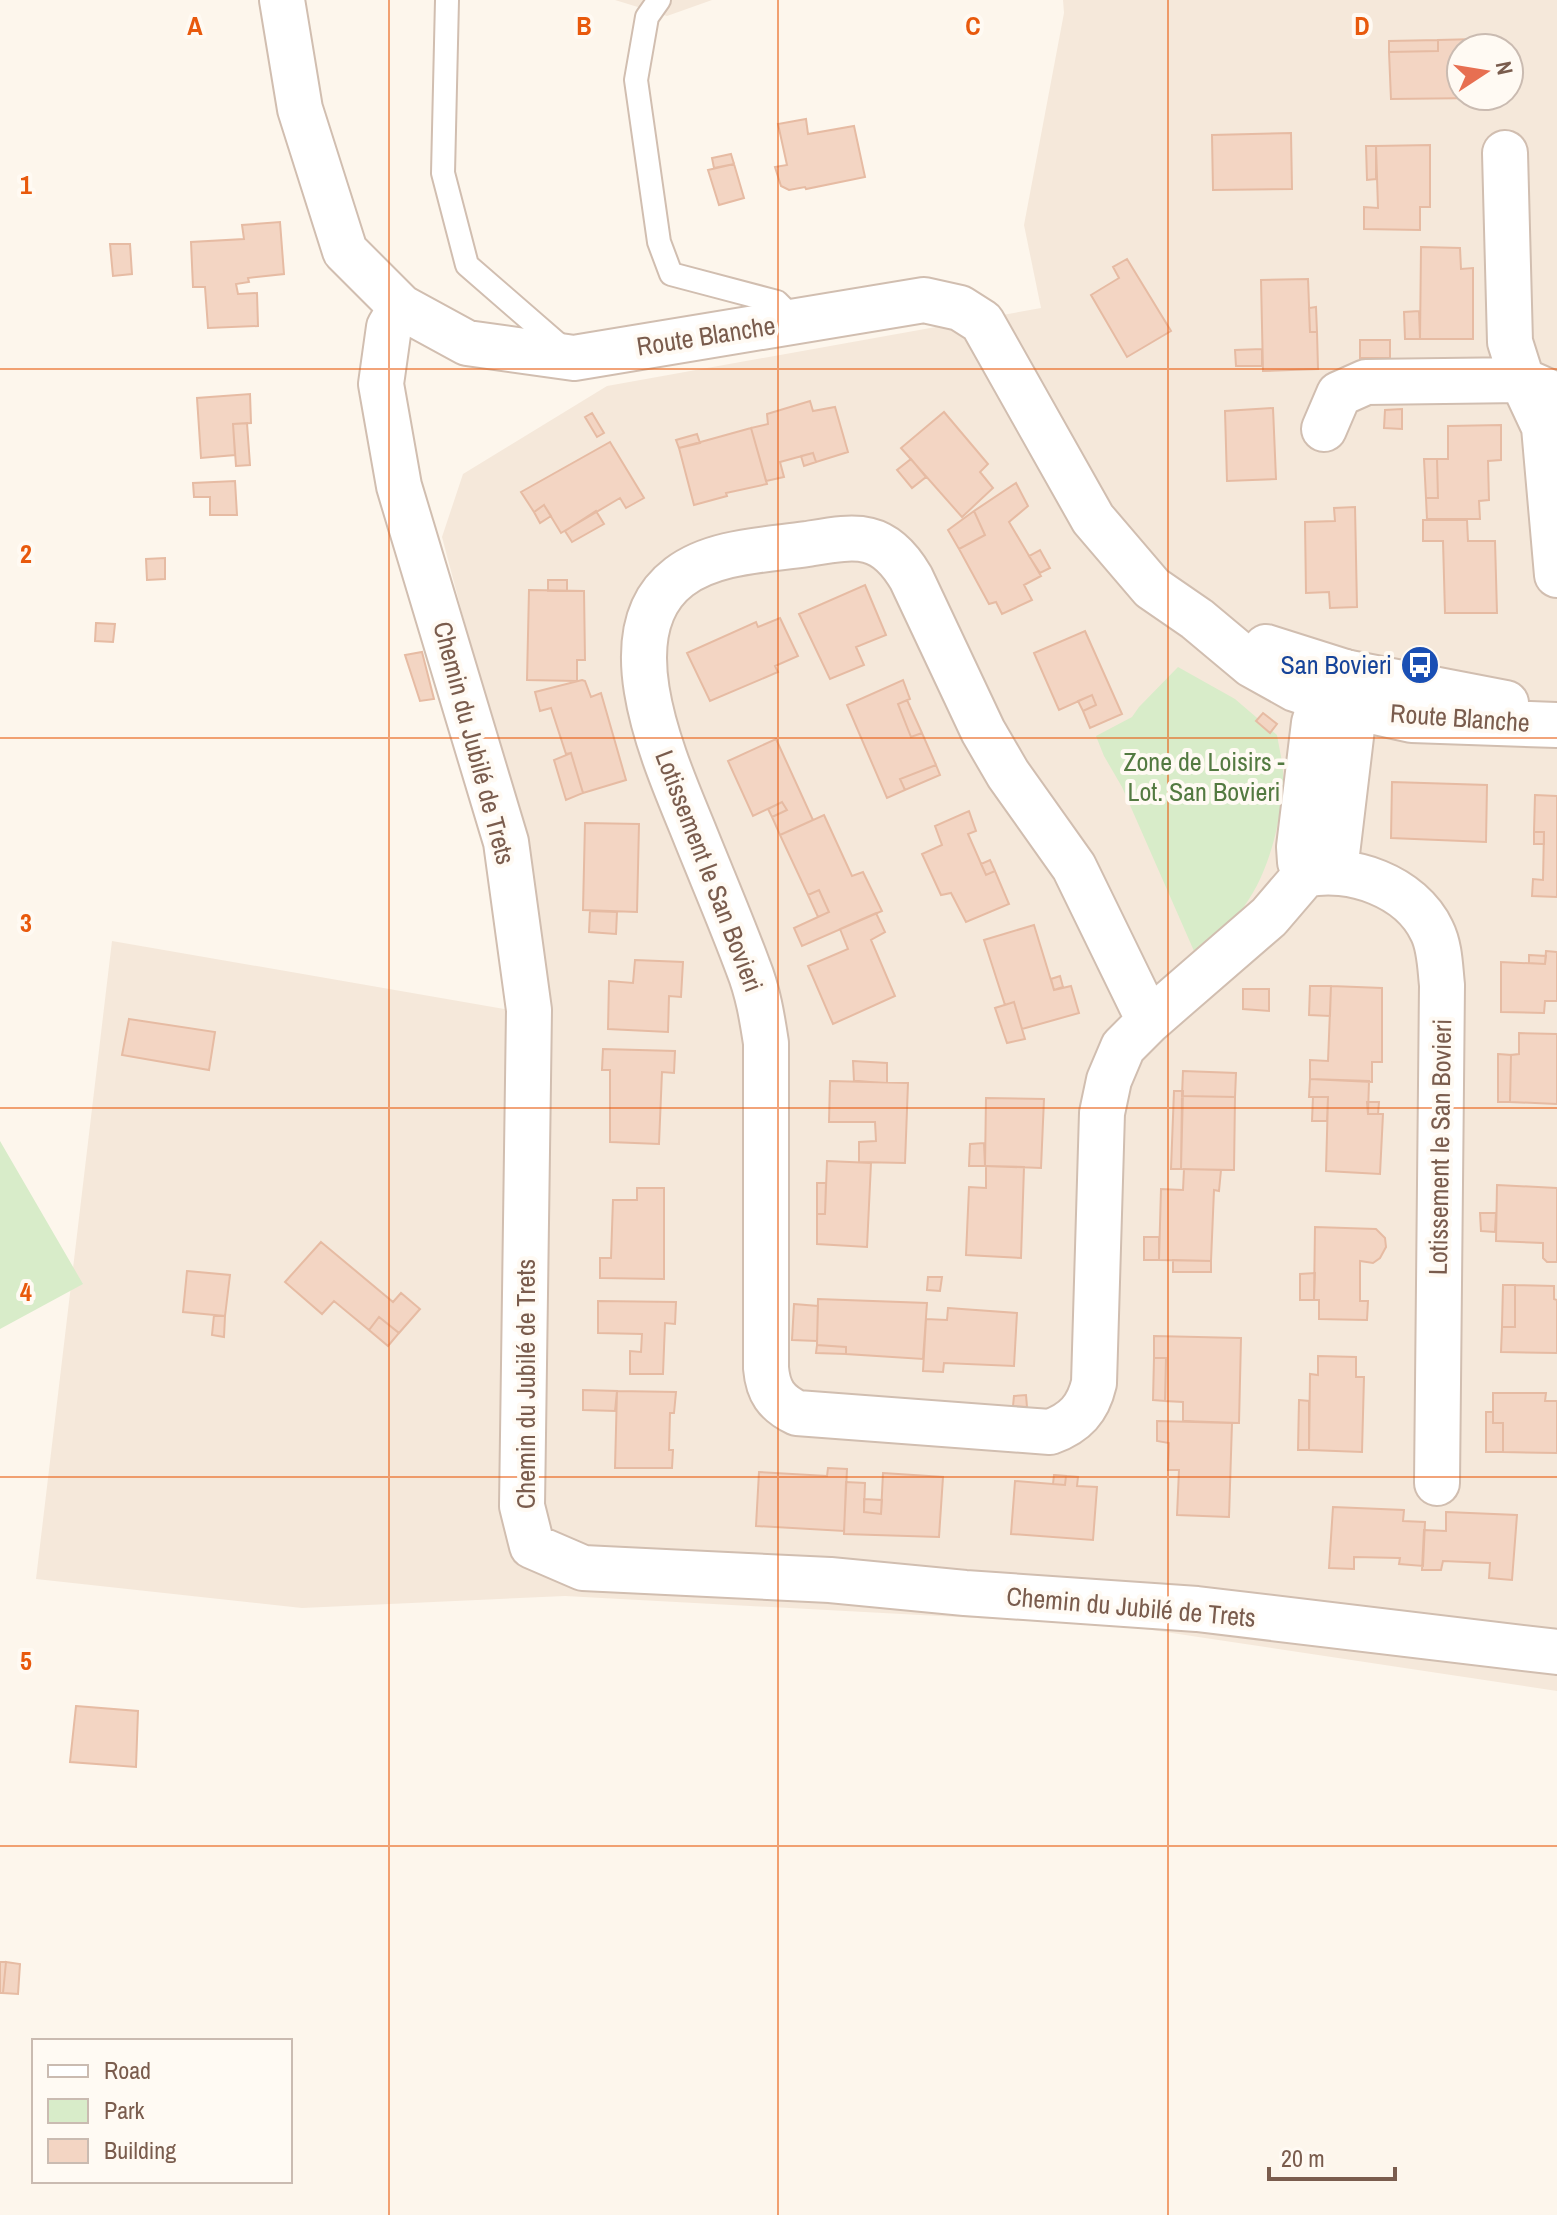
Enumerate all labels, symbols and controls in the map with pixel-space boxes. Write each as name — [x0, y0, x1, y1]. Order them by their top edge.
text: A — [187, 8, 203, 43]
text: B — [576, 8, 592, 43]
text: C — [965, 8, 981, 43]
text: D — [1354, 8, 1370, 43]
north arrow — [1445, 32, 1525, 112]
text: N — [1489, 58, 1521, 77]
text: 1 — [20, 167, 32, 202]
street label: Route Blanche — [634, 307, 778, 364]
text: 2 — [20, 536, 32, 571]
street label: Chemin du Jubilé de Trets — [425, 618, 524, 868]
bus stop icon: San Bovieri — [1399, 644, 1441, 686]
place label: San Bovieri — [1281, 647, 1392, 682]
street label: Route Blanche — [1389, 695, 1531, 740]
park label: Zone de Loisirs - Lot. San Bovieri — [1123, 744, 1285, 809]
street label: Lotissement le San Bovieri — [647, 745, 772, 997]
text: 3 — [20, 905, 32, 940]
street label: Lotissement le San Bovieri — [1420, 1019, 1459, 1275]
street label: Chemin du Jubilé de Trets — [508, 1259, 543, 1509]
text: 4 — [20, 1274, 32, 1309]
street label: Chemin du Jubilé de Trets — [1005, 1578, 1257, 1635]
text: 5 — [20, 1643, 32, 1678]
legend — [32, 2039, 292, 2183]
text: Road — [104, 2054, 151, 2086]
text: Park — [104, 2094, 145, 2126]
scale bar — [1269, 2131, 1395, 2181]
text: Building — [104, 2134, 176, 2166]
text: 20 m — [1281, 2142, 1325, 2174]

